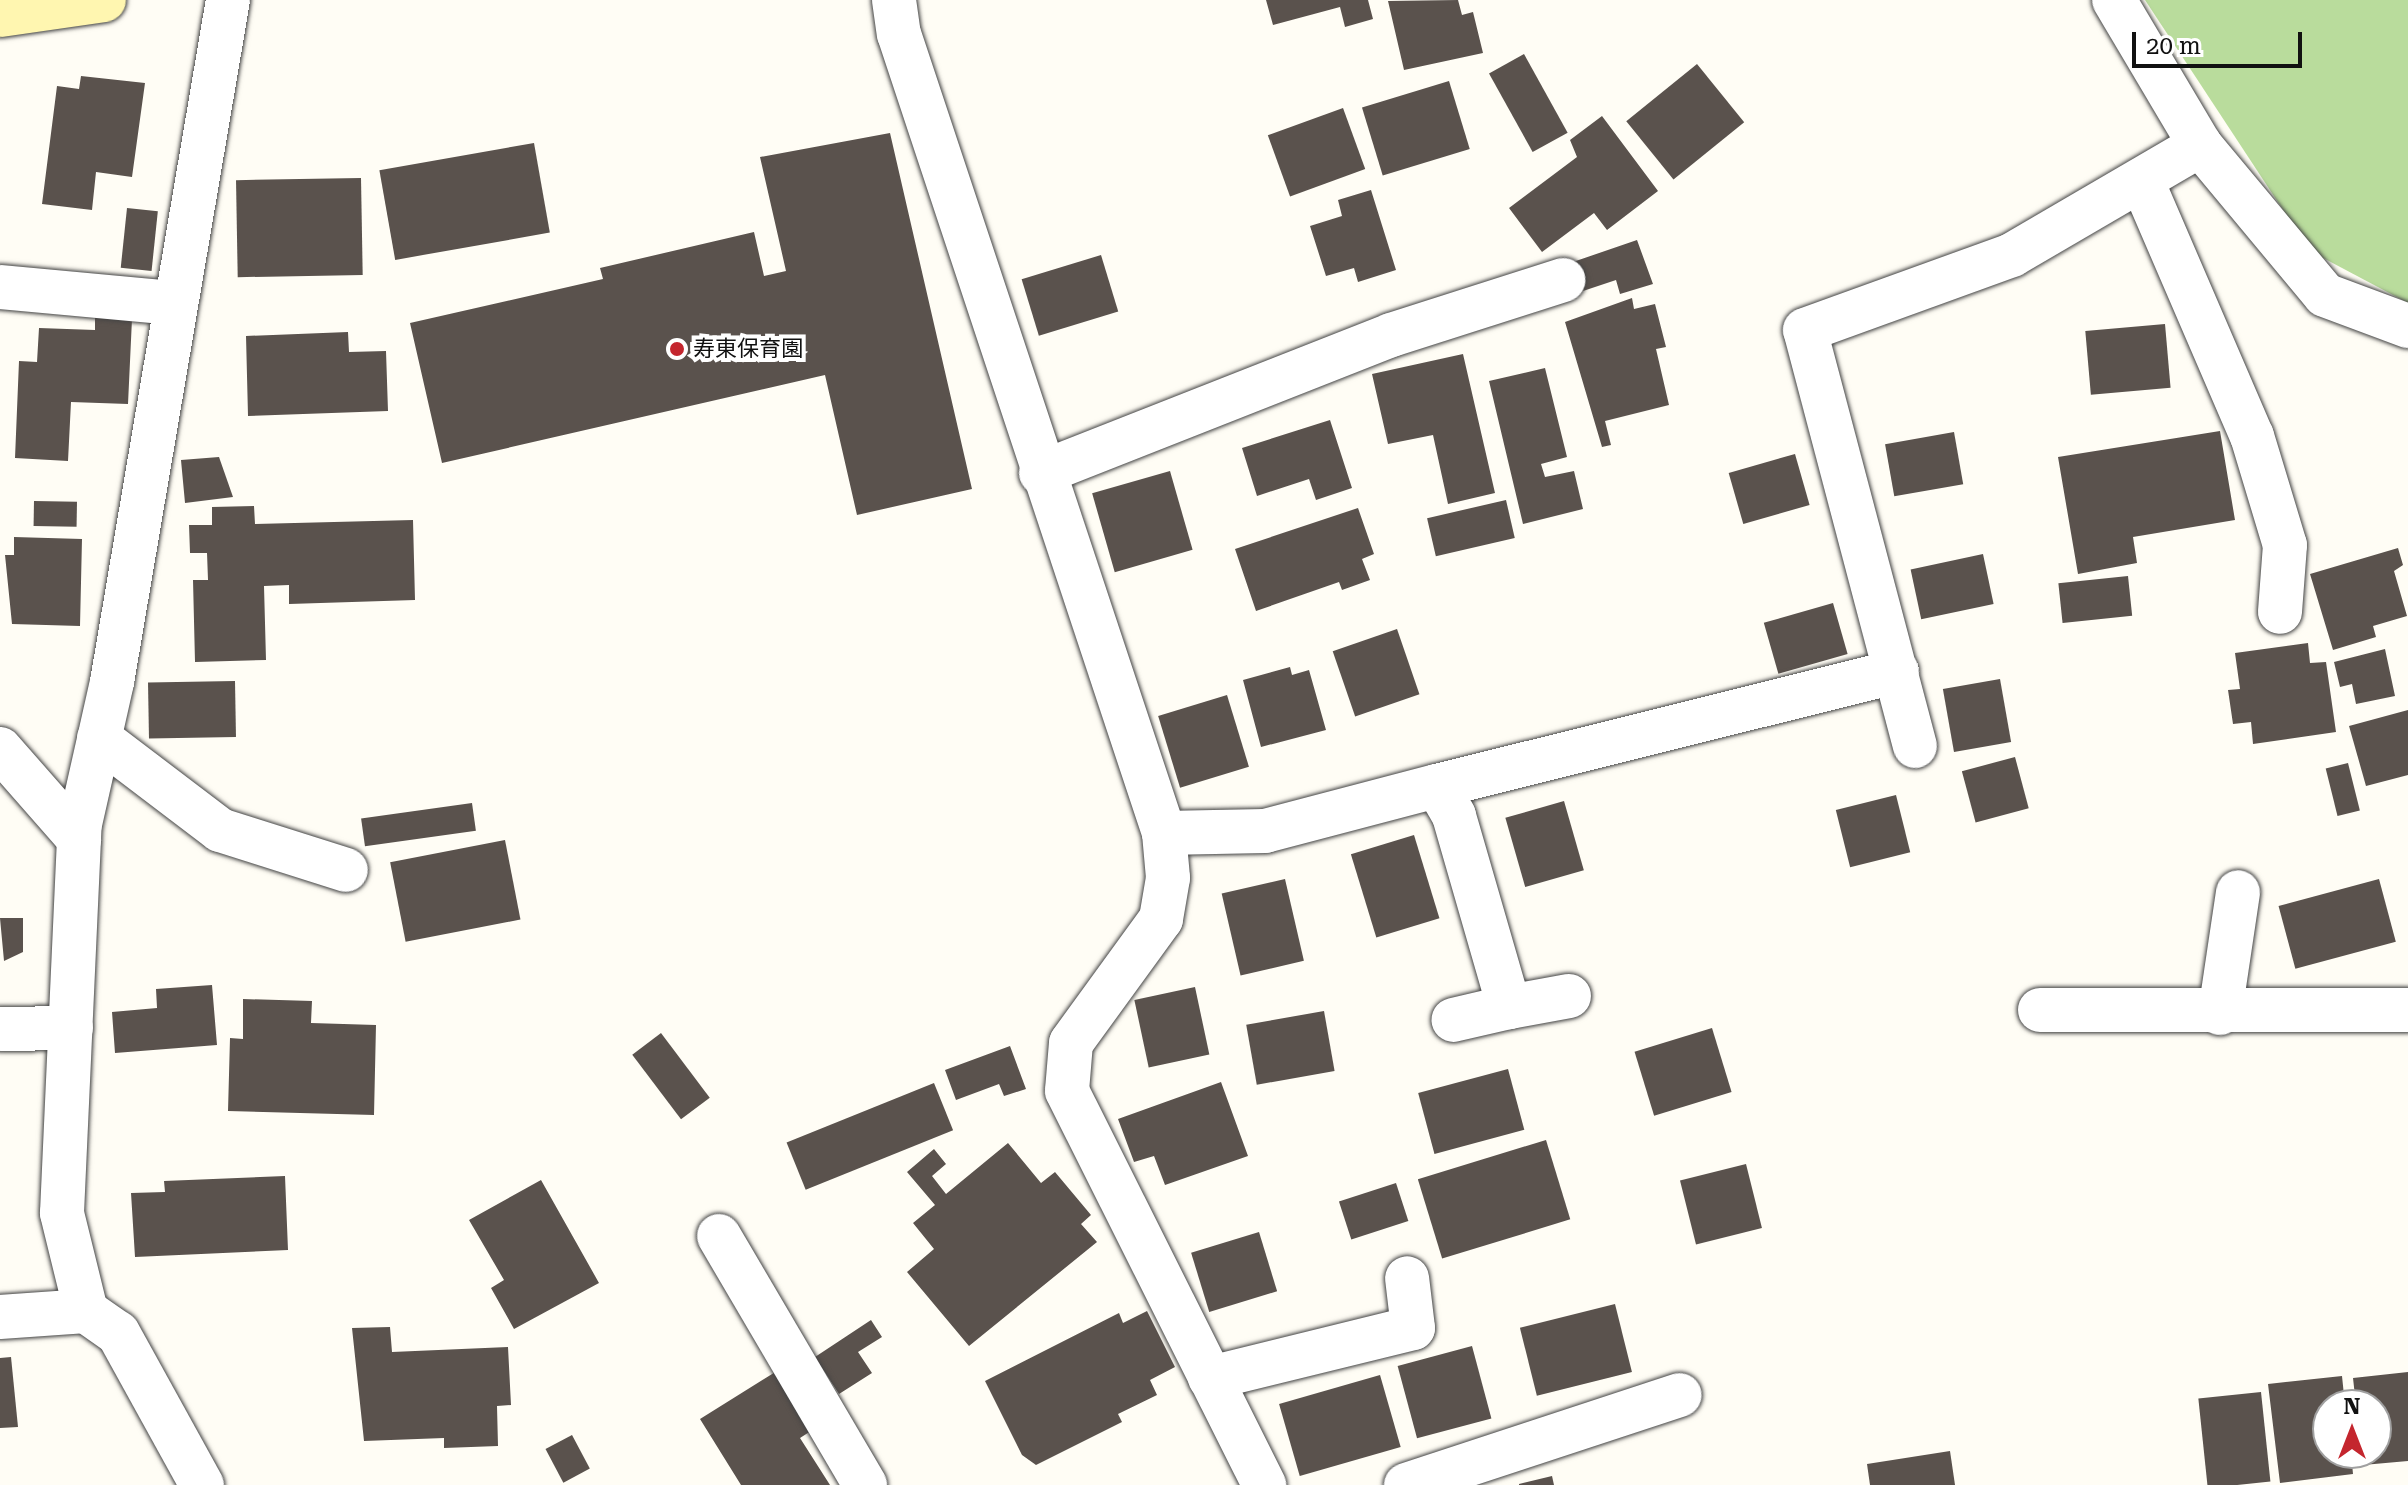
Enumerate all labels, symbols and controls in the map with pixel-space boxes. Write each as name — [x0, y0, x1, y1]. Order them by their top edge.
scale bar — [2136, 16, 2306, 66]
text: 20 m — [2146, 32, 2201, 60]
place label: 寿東保育園 — [693, 336, 803, 362]
marker: 寿東保育園 — [668, 340, 686, 358]
north arrow — [2312, 1389, 2392, 1469]
text: N — [2344, 1394, 2360, 1419]

